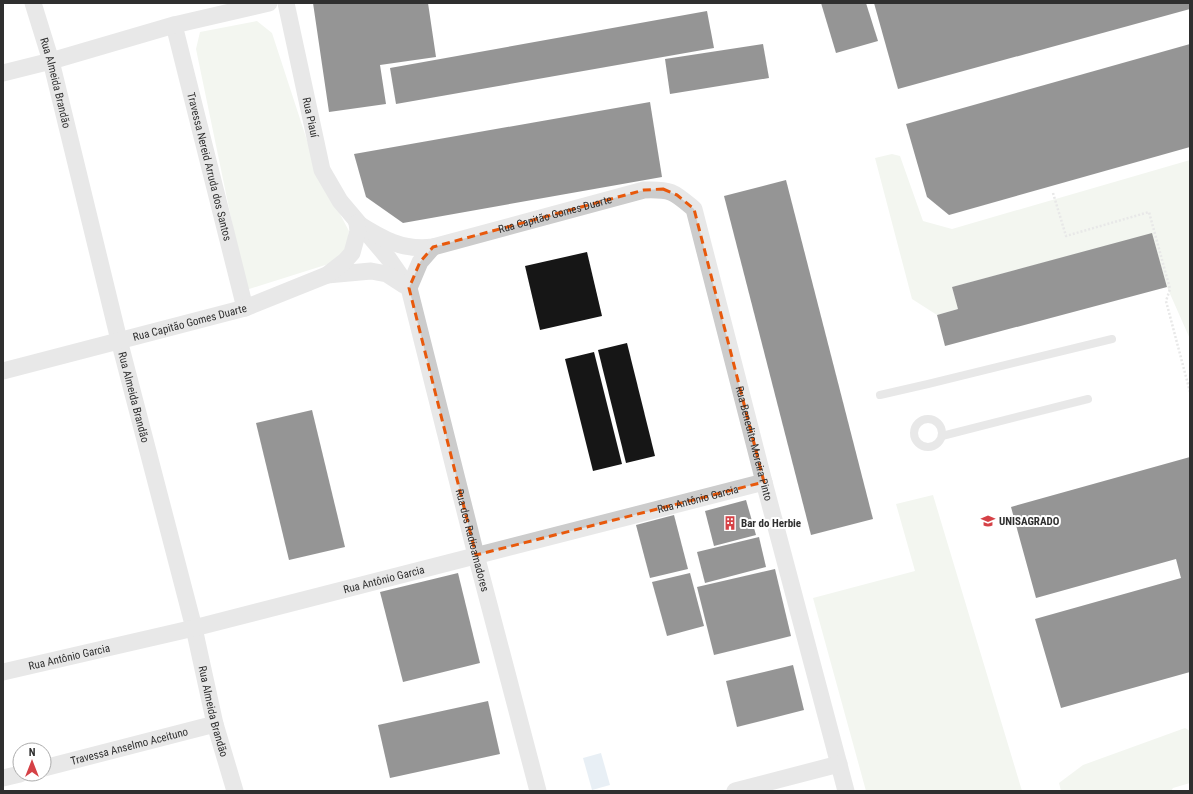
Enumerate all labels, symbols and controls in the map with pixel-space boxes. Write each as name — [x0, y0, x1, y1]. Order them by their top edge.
street label: Rua Almeida Brandão — [37, 36, 73, 130]
street label: Travessa Nereid Arruda dos Santos — [184, 91, 234, 242]
street label: Rua Piauí — [300, 96, 321, 139]
street label: Rua Capitão Gomes Duarte — [497, 193, 613, 236]
street label: Rua Capitão Gomes Duarte — [132, 302, 248, 344]
street label: Rua Almeida Brandão — [115, 351, 152, 444]
street label: Rua Benedito Moreira Pinto — [733, 385, 775, 503]
street label: Rua Antônio Garcia — [656, 483, 740, 516]
street label: Rua dos Radioamadores — [453, 488, 491, 593]
school or university icon: UNISAGRADO — [980, 513, 996, 529]
building icon: Bar do Herbie — [722, 515, 738, 531]
place label: UNISAGRADO — [999, 515, 1060, 528]
place label: Bar do Herbie — [741, 517, 801, 530]
street label: Rua Antônio Garcia — [342, 563, 426, 596]
street label: Rua Antônio Garcia — [27, 642, 111, 673]
street label: Rua Almeida Brandão — [195, 665, 231, 759]
street label: Travessa Anselmo Aceituno — [69, 725, 190, 768]
north arrow — [12, 742, 52, 782]
text: N — [29, 746, 36, 759]

